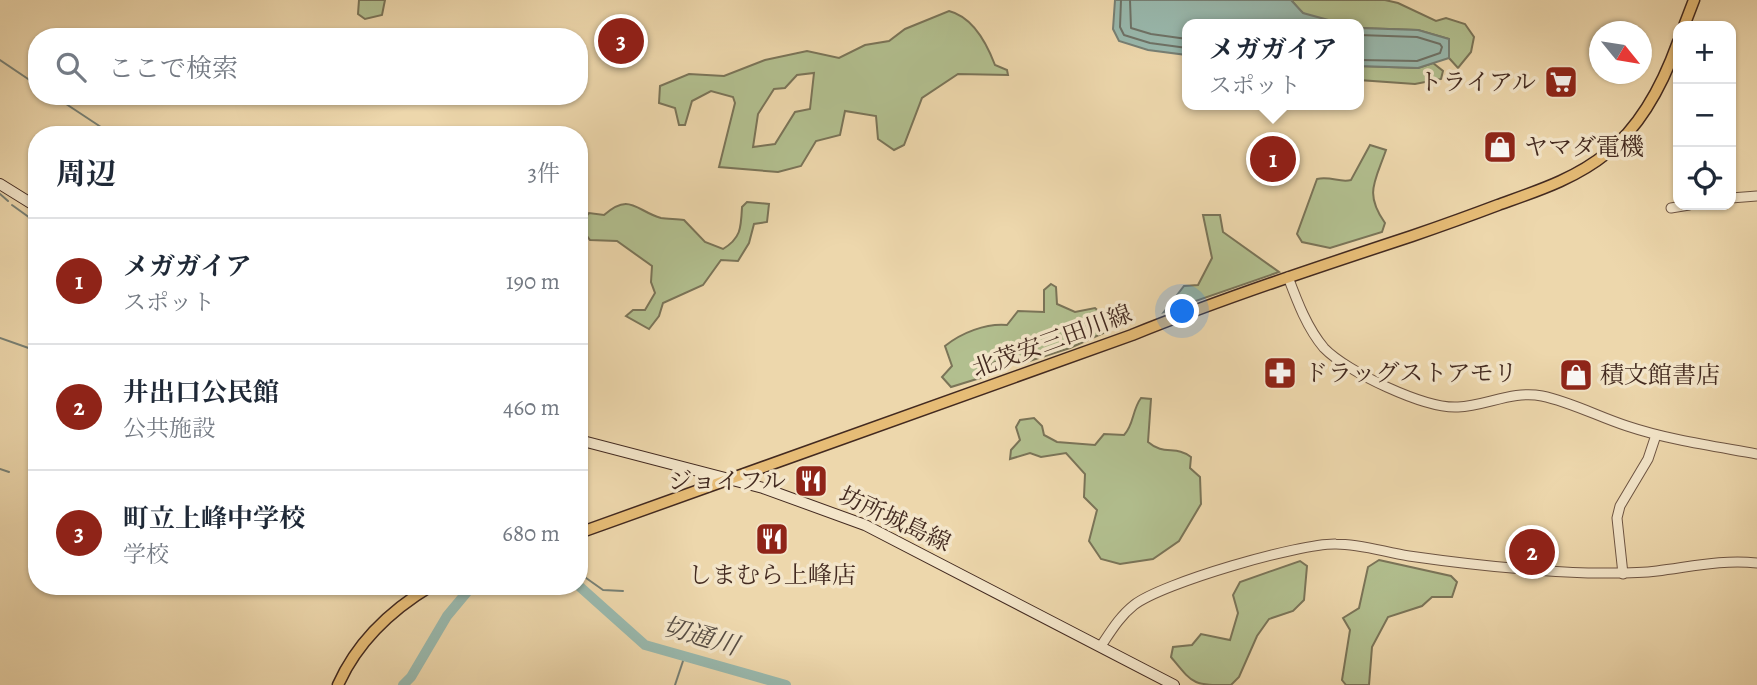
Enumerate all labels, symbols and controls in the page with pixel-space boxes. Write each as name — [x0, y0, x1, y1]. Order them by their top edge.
pin: 3 — [598, 15, 644, 67]
popup — [1182, 19, 1364, 110]
north arrow — [1589, 21, 1652, 84]
map controls — [1673, 21, 1736, 210]
button: + — [1673, 21, 1736, 84]
search box — [28, 28, 588, 105]
text: メガガイア — [1209, 32, 1337, 67]
icon: search — [52, 48, 90, 86]
text: ここで検索 — [108, 51, 238, 86]
supermarket icon: トライアル — [1542, 63, 1580, 101]
place label: トライアル — [1418, 66, 1536, 98]
text: スポット — [1209, 70, 1301, 101]
button: − — [1673, 84, 1736, 147]
shop icon: ヤマダ電機 — [1481, 128, 1519, 166]
place label: ヤマダ電機 — [1524, 131, 1644, 163]
pin: 1 — [1250, 133, 1296, 185]
button: locate — [1673, 147, 1736, 210]
text: 周辺 — [56, 154, 116, 194]
text: 3件 — [527, 158, 560, 189]
text: メガガイア — [123, 249, 251, 284]
text: 1 — [75, 266, 83, 297]
text: 190 m — [506, 266, 560, 297]
text: スポット — [123, 287, 215, 318]
your location — [1165, 294, 1199, 328]
street label: 北茂安三田川線 — [968, 297, 1136, 385]
pharmacy icon: ドラッグストアモリ — [1261, 354, 1299, 392]
shop icon: 積文館書店 — [1557, 356, 1595, 394]
place label: ドラッグストアモリ — [1304, 357, 1518, 389]
place label: 積文館書店 — [1600, 359, 1720, 391]
text: 井出口公民館 — [123, 375, 279, 410]
text: 2 — [73, 392, 85, 423]
text: 460 m — [503, 392, 560, 423]
text: 公共施設 — [123, 413, 215, 444]
restaurant icon: ジョイフル — [792, 462, 830, 500]
place label: ジョイフル — [668, 465, 786, 497]
street label: 坊所城島線 — [834, 479, 956, 559]
text: 町立上峰中学校 — [123, 501, 305, 536]
text: 3 — [74, 518, 84, 549]
text: 680 m — [502, 518, 560, 549]
restaurant icon: しまむら上峰店 — [753, 520, 791, 558]
pin: 2 — [1509, 526, 1555, 578]
text: 学校 — [123, 539, 169, 570]
place label: しまむら上峰店 — [688, 559, 856, 591]
water label: 切通川 — [658, 608, 745, 664]

